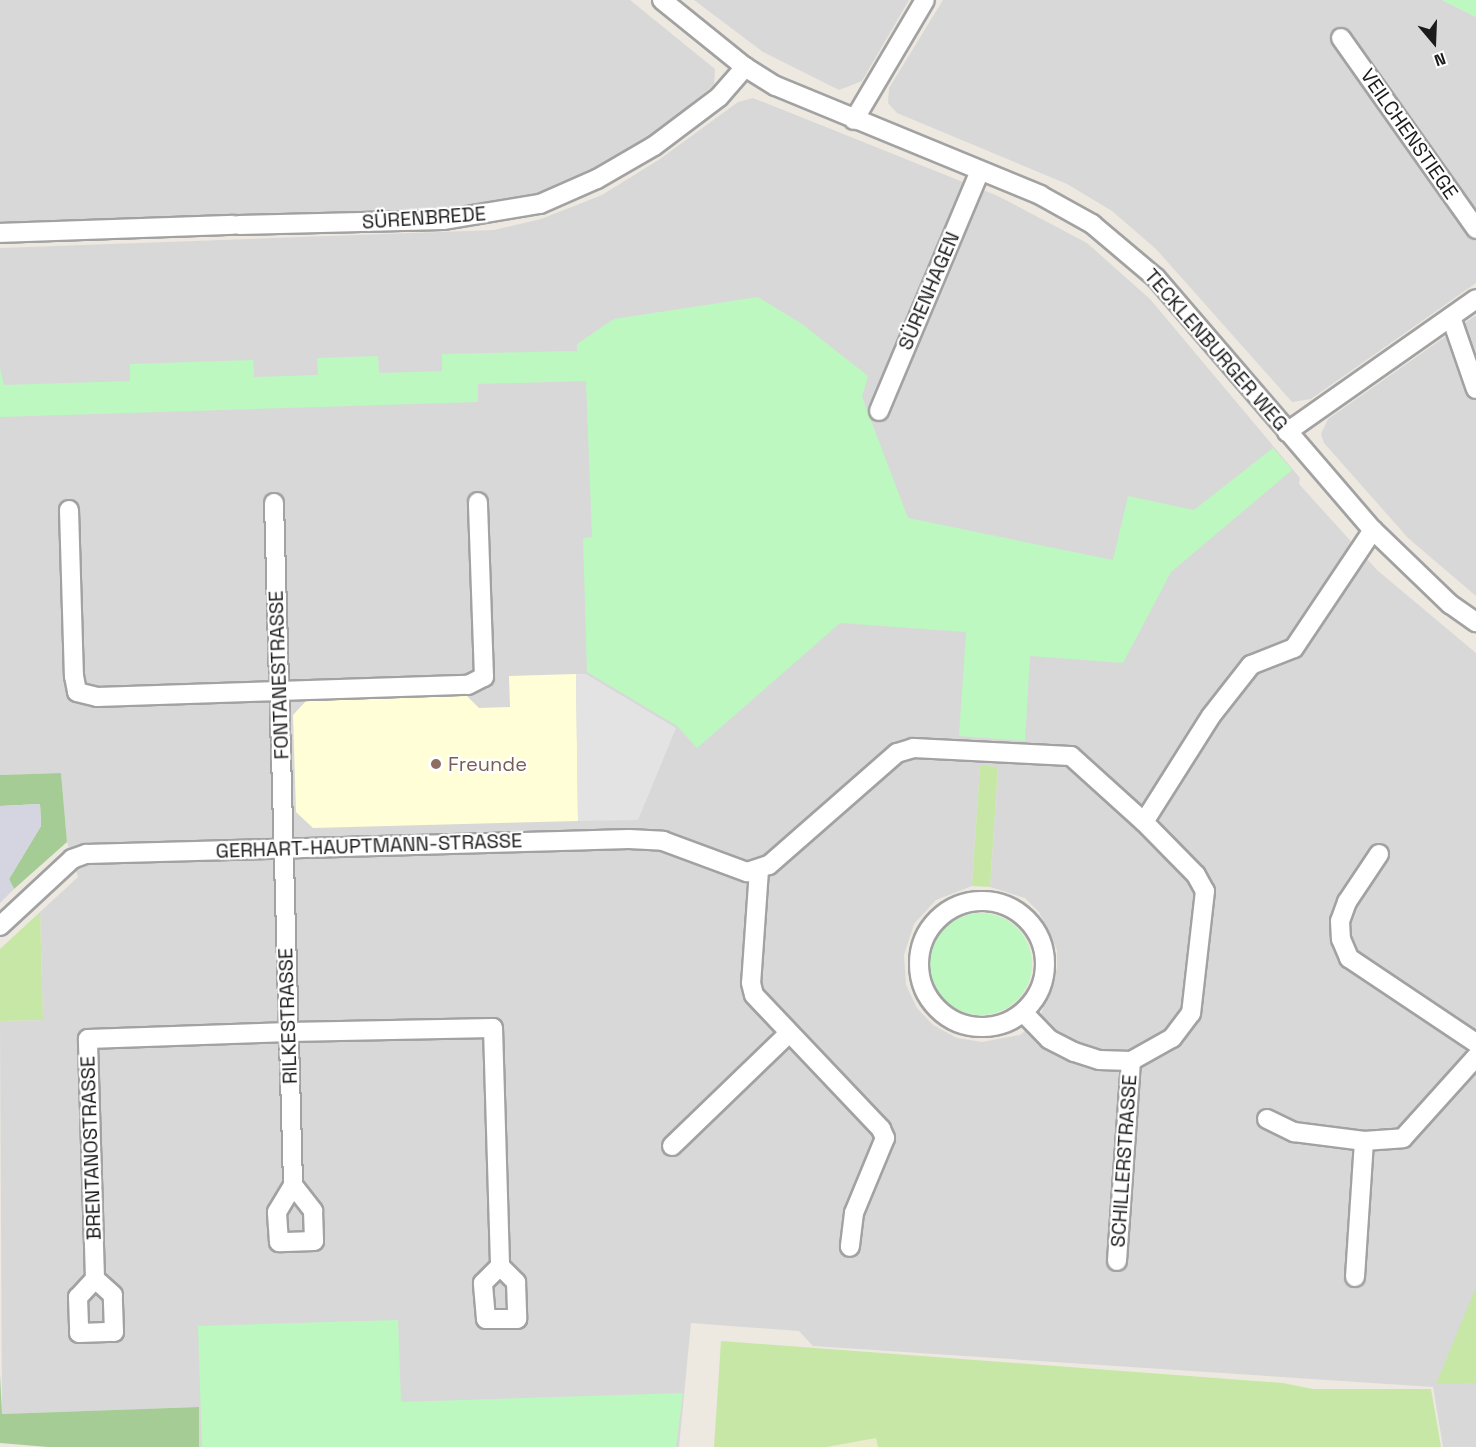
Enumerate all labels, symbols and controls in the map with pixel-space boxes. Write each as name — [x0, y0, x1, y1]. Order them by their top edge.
north arrow — [1404, 12, 1464, 72]
text: N — [1432, 48, 1449, 71]
street label: VEILCHENSTIEGE — [1355, 64, 1463, 204]
street label: SÜRENBREDE — [361, 202, 487, 234]
street label: SÜRENHAGEN — [893, 228, 965, 354]
street label: TECKLENBURGER WEG — [1139, 264, 1293, 436]
street label: FONTANESTRASSE — [264, 590, 294, 760]
place label: Freunde — [448, 752, 527, 776]
marker: Freunde — [429, 757, 443, 771]
street label: GERHART-HAUPTMANN-STRASSE — [215, 829, 523, 863]
street label: RILKESTRASSE — [274, 947, 302, 1085]
street label: BRENTANOSTRASSE — [76, 1056, 106, 1240]
street label: SCHILLERSTRASSE — [1106, 1074, 1142, 1248]

